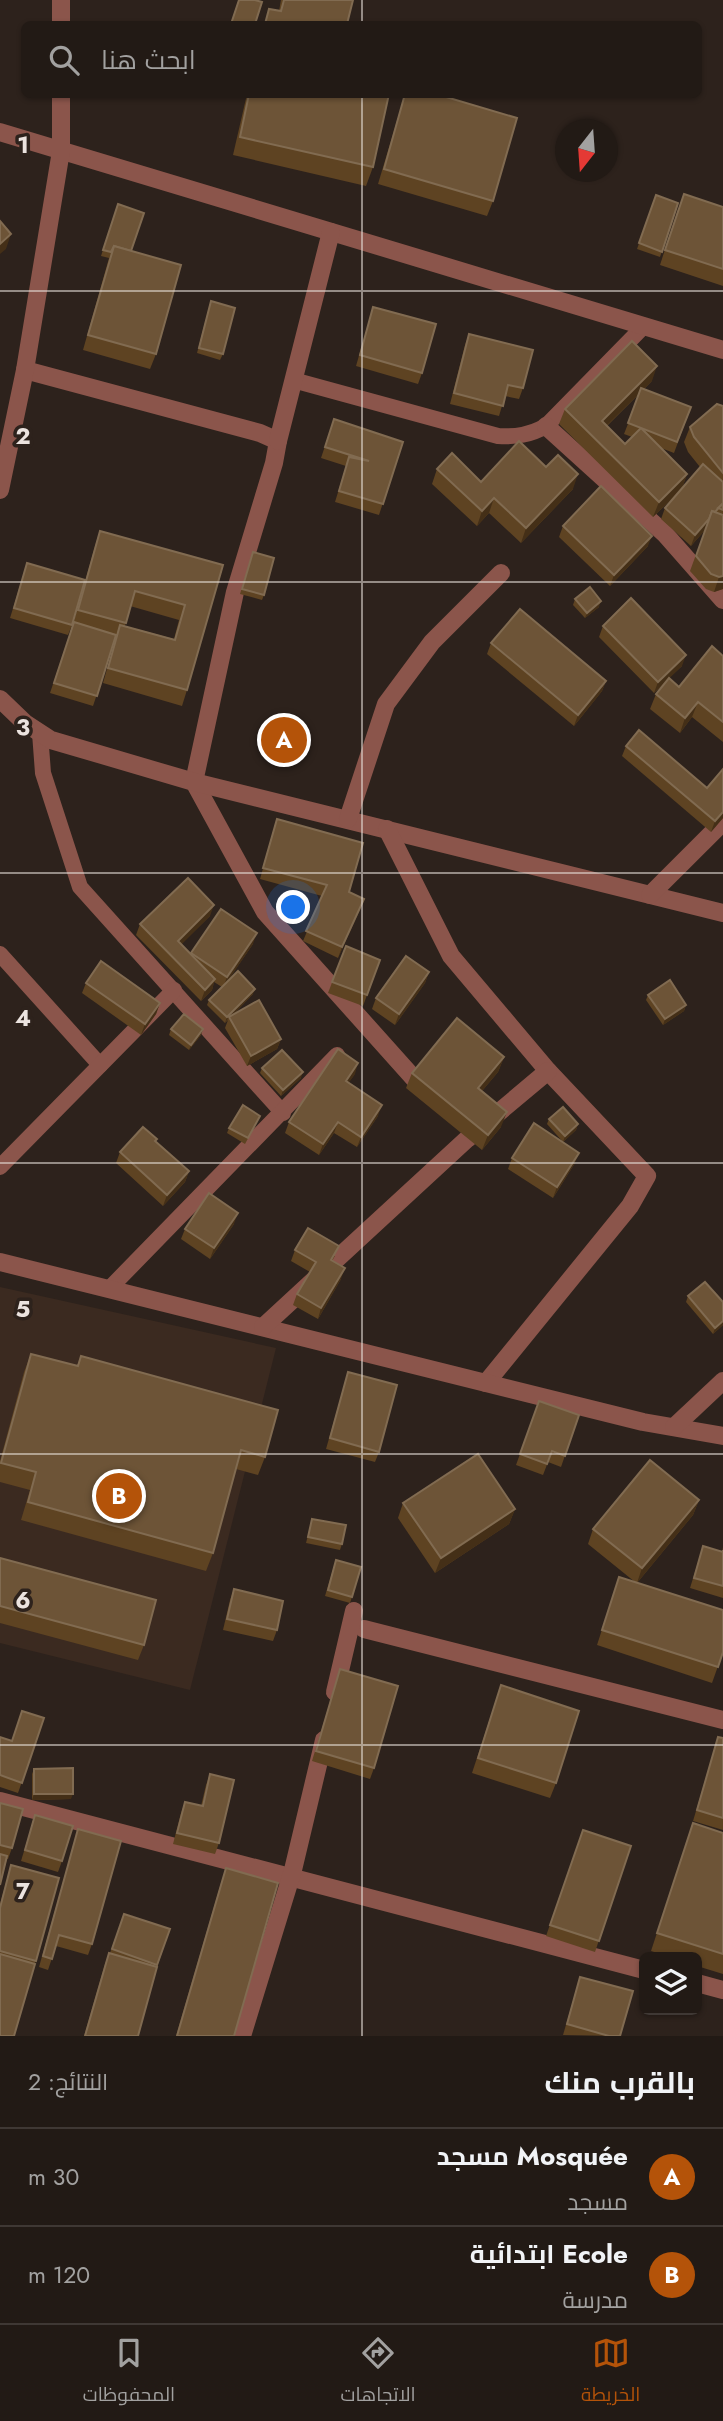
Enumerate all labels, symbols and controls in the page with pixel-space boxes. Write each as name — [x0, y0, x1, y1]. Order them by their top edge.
search box — [21, 21, 702, 98]
icon: search — [45, 41, 83, 79]
text: ابحث هنا — [101, 41, 196, 79]
north arrow — [555, 119, 618, 182]
text: 1 — [17, 128, 29, 162]
text: 2 — [15, 419, 31, 453]
text: 3 — [16, 710, 30, 744]
pin: A — [261, 714, 307, 766]
your location — [276, 890, 310, 924]
text: 4 — [15, 1001, 31, 1035]
text: 5 — [16, 1292, 30, 1326]
pin: B — [96, 1470, 142, 1522]
text: 6 — [15, 1583, 31, 1617]
text: 7 — [16, 1874, 30, 1908]
map controls — [639, 1952, 702, 2015]
button: layers — [639, 1952, 702, 2015]
text: بالقرب منك — [544, 2061, 695, 2104]
text: النتائج: 2 — [28, 2065, 108, 2099]
text: Mosquée مسجد — [437, 2137, 628, 2175]
text: 30 m — [28, 2160, 79, 2194]
text: A — [664, 2160, 680, 2194]
text: مسجد — [567, 2185, 628, 2219]
text: Ecole ابتدائية — [470, 2235, 628, 2273]
text: 120 m — [28, 2258, 90, 2292]
text: B — [664, 2258, 680, 2292]
text: مدرسة — [563, 2283, 628, 2317]
tab: المحفوظات — [83, 2334, 175, 2412]
tab: الاتجاهات — [340, 2334, 416, 2412]
tab: الخريطة — [581, 2334, 640, 2412]

